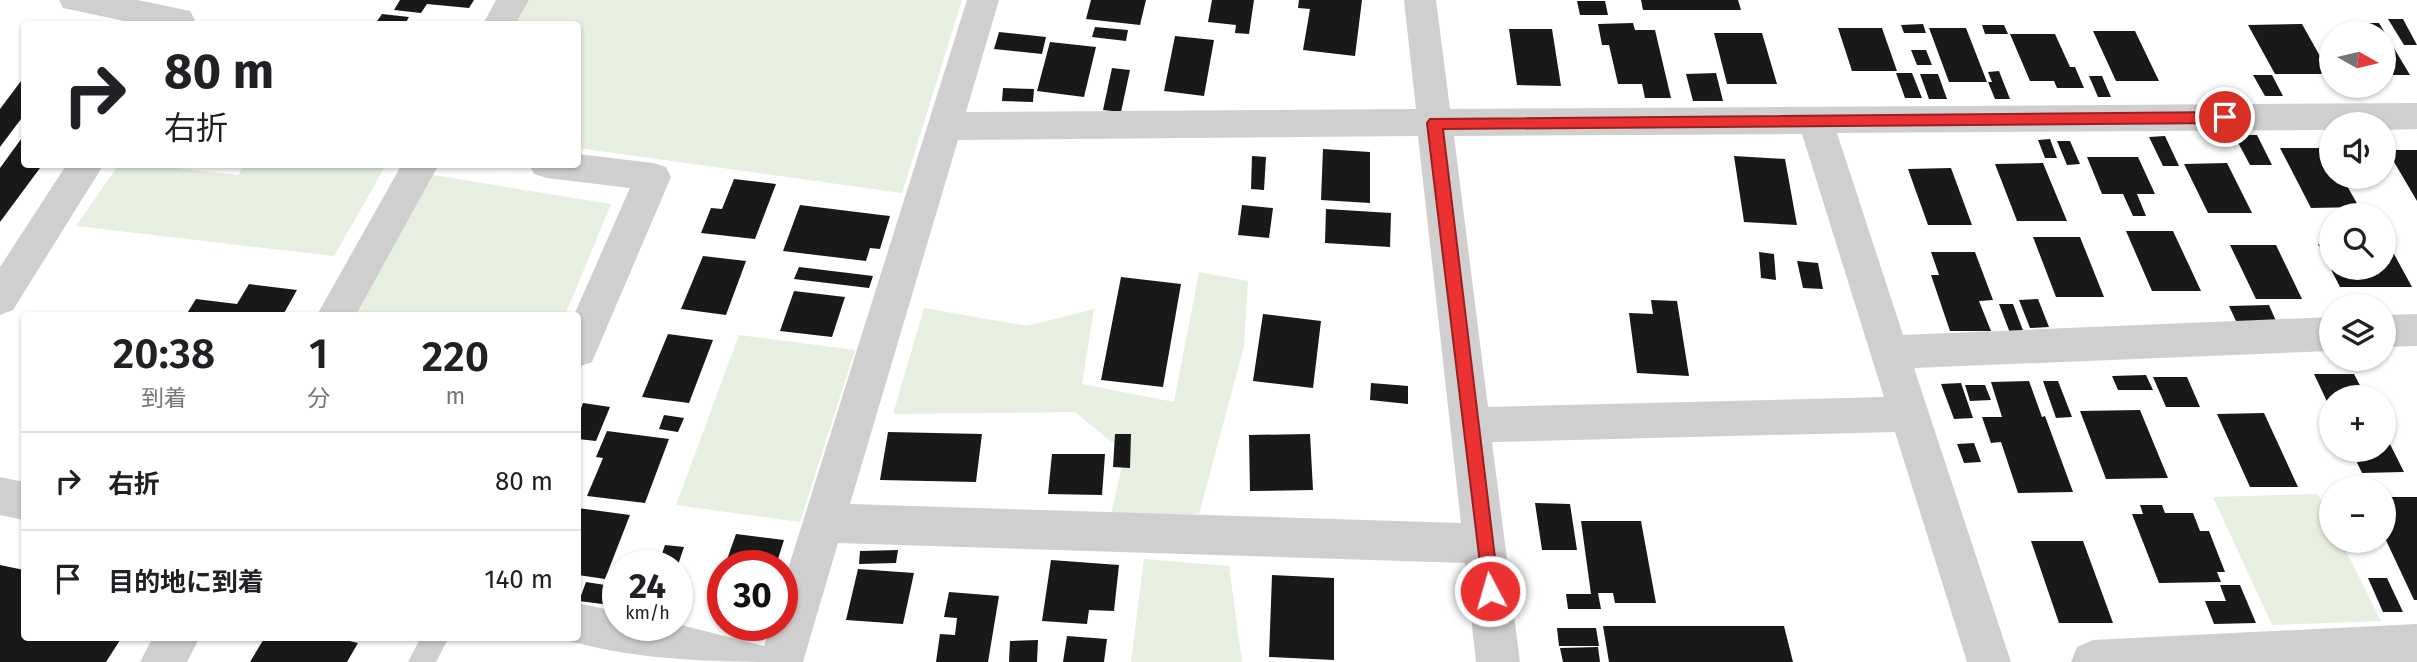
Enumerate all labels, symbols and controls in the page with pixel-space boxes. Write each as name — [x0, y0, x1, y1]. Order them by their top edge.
north arrow — [2319, 21, 2396, 98]
map controls — [2319, 21, 2396, 553]
text: 80 m — [164, 42, 274, 101]
icon: right — [49, 49, 140, 140]
pin — [2195, 87, 2255, 147]
icon: arrive — [2206, 98, 2244, 136]
text: 右折 — [164, 109, 228, 147]
button: sound — [2319, 112, 2396, 189]
button: search — [2319, 203, 2396, 280]
button: layers — [2319, 294, 2396, 371]
text: 20:38 — [113, 329, 215, 379]
text: 1 — [309, 329, 328, 379]
text: 220 — [422, 332, 489, 382]
text: m — [446, 382, 465, 410]
text: 到着 — [141, 384, 187, 412]
text: 分 — [307, 384, 330, 412]
button: + — [2319, 385, 2396, 462]
icon: right — [49, 462, 87, 500]
text: 80 m — [495, 466, 553, 497]
text: 右折 — [108, 469, 160, 500]
button: − — [2319, 476, 2396, 553]
speed limit sign: 30 — [707, 550, 798, 641]
position arrow — [1453, 554, 1527, 628]
icon: arrive — [49, 560, 87, 598]
text: 140 m — [484, 564, 553, 595]
text: 24 — [629, 565, 666, 607]
text: 目的地に到着 — [108, 567, 264, 598]
text: km/h — [625, 602, 670, 624]

